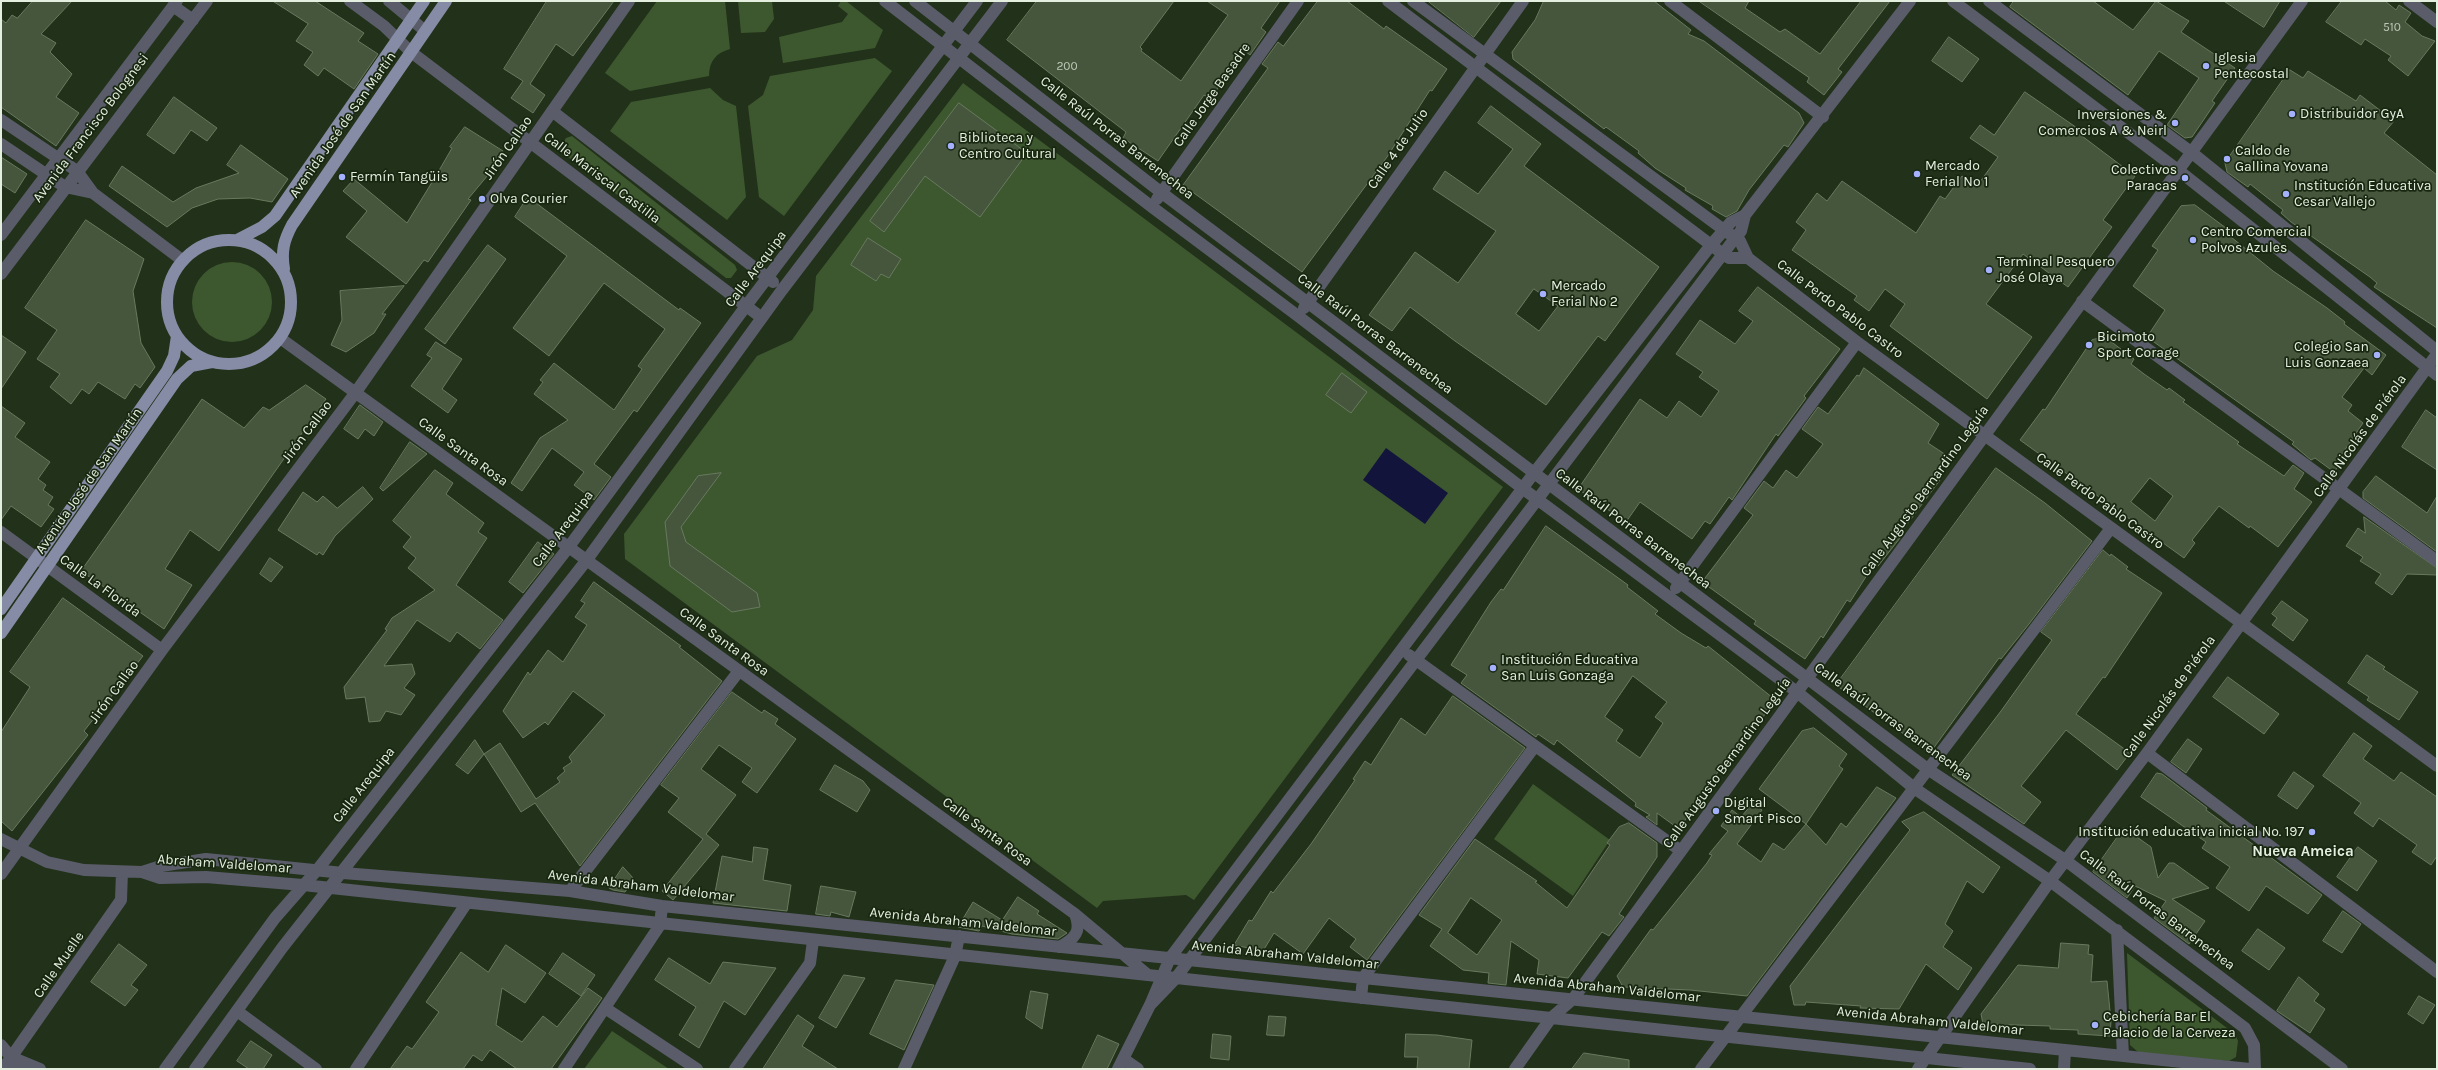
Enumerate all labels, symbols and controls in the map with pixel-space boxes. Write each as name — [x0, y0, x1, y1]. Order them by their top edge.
house number: 510 — [2383, 21, 2401, 35]
street label: Calle Jorge Basadre — [1170, 40, 1254, 150]
street label: Avenida José de San Martín — [286, 49, 400, 201]
street label: Avenida Francisco Bolognesi — [29, 50, 153, 206]
place label: Iglesia Pentecostal — [2214, 50, 2289, 82]
house number: 200 — [1056, 60, 1078, 74]
marker: Iglesia Pentecostal — [2201, 61, 2211, 71]
street label: Calle Raúl Porras Barrenechea — [1037, 73, 1197, 203]
street label: Calle 4 de Julio — [1364, 105, 1432, 193]
place label: Distribuidor GyA — [2300, 106, 2404, 122]
place label: Inversiones & Comercios A & Neirl — [2038, 107, 2167, 140]
marker: Distribuidor GyA — [2287, 109, 2297, 119]
street label: Jirón Callao — [480, 113, 536, 183]
marker: Inversiones & Comercios A & Neirl — [2170, 118, 2180, 128]
street label: Calle Mariscal Castilla — [540, 129, 664, 227]
place label: Biblioteca y Centro Cultural — [959, 130, 1056, 162]
marker: Biblioteca y Centro Cultural — [946, 141, 956, 151]
place label: Caldo de Gallina Yovana — [2235, 143, 2329, 176]
marker: Caldo de Gallina Yovana — [2222, 154, 2232, 164]
place label: Mercado Ferial Nº 1 — [1925, 158, 1988, 190]
place label: Colectivos Paracas — [2111, 162, 2177, 194]
place label: Fermín Tangüis — [350, 169, 448, 185]
marker: Mercado Ferial Nº 1 — [1912, 169, 1922, 179]
marker: Fermín Tangüis — [337, 172, 347, 182]
marker: Colectivos Paracas — [2180, 173, 2190, 183]
place label: Institución Educativa Cesar Vallejo — [2294, 178, 2431, 210]
marker: Institución Educativa Cesar Vallejo — [2281, 189, 2291, 199]
place label: Olva Courier — [490, 191, 567, 207]
marker: Olva Courier — [477, 194, 487, 204]
place label: Centro Comercial Polvos Azules — [2201, 224, 2311, 256]
street label: Calle Arequipa — [722, 227, 790, 311]
marker: Centro Comercial Polvos Azules — [2188, 235, 2198, 245]
place label: Terminal Pesquero José Olaya — [1997, 254, 2115, 286]
street label: Calle Perdo Pablo Castro — [1773, 256, 1907, 362]
marker: Terminal Pesquero José Olaya — [1984, 265, 1994, 275]
street label: Calle Raúl Porras Barrenechea — [1294, 270, 1456, 398]
place label: Mercado Ferial Nº 2 — [1551, 278, 1618, 310]
marker: Mercado Ferial Nº 2 — [1538, 289, 1548, 299]
place label: Bicimoto Sport Corage — [2097, 329, 2179, 362]
place label: Colegio San Luis Gonzaea — [2285, 339, 2369, 372]
marker: Bicimoto Sport Corage — [2084, 340, 2094, 350]
marker: Colegio San Luis Gonzaea — [2372, 350, 2382, 360]
street label: Calle Nicolás de Piérola — [2310, 371, 2410, 501]
street label: Jirón Callao — [278, 397, 336, 467]
street label: Calle Augusto Bernardino Leguía — [1857, 402, 1993, 580]
street label: Avenida José de San Martín — [32, 405, 146, 557]
street label: Calle Santa Rosa — [415, 414, 511, 490]
street label: Calle Perdo Pablo Castro — [2033, 449, 2167, 553]
street label: Calle Raúl Porras Barrenechea — [1552, 465, 1714, 593]
street label: Calle Arequipa — [529, 487, 597, 571]
street label: Calle La Florida — [56, 551, 144, 621]
street label: Calle Santa Rosa — [676, 604, 772, 680]
street label: Calle Nicolás de Piérola — [2119, 632, 2219, 762]
place label: Institución Educativa San Luis Gonzaga — [1501, 652, 1638, 684]
street label: Jirón Callao — [86, 657, 142, 727]
street label: Calle Raúl Porras Barrenechea — [1811, 659, 1975, 785]
marker: Institución Educativa San Luis Gonzaga — [1488, 663, 1498, 673]
street label: Calle Augusto Bernardino Leguía — [1659, 674, 1795, 852]
street label: Calle Arequipa — [329, 744, 399, 826]
street label: Calle Santa Rosa — [939, 794, 1035, 870]
place label: Digital Smart Pisco — [1724, 795, 1801, 828]
marker: Digital Smart Pisco — [1711, 806, 1721, 816]
place label: Institución educativa inicial No. 197 — [2078, 824, 2304, 840]
marker: Institución educativa inicial No. 197 — [2307, 827, 2317, 837]
district label: Nueva Ameica — [2252, 843, 2354, 861]
street label: Calle Raúl Porras Barrenechea — [2076, 846, 2238, 974]
street label: Abraham Valdelomar — [157, 851, 291, 877]
street label: Avenida Abraham Valdelomar — [547, 866, 735, 906]
street label: Avenida Abraham Valdelomar — [869, 904, 1057, 940]
street label: Calle Muelle — [30, 929, 88, 1001]
street label: Avenida Abraham Valdelomar — [1191, 937, 1379, 973]
street label: Avenida Abraham Valdelomar — [1513, 970, 1701, 1006]
street label: Avenida Abraham Valdelomar — [1836, 1003, 2024, 1039]
place label: Cebichería Bar El Palacio de la Cerveza — [2103, 1009, 2236, 1042]
marker: Cebichería Bar El Palacio de la Cerveza — [2090, 1020, 2100, 1030]

